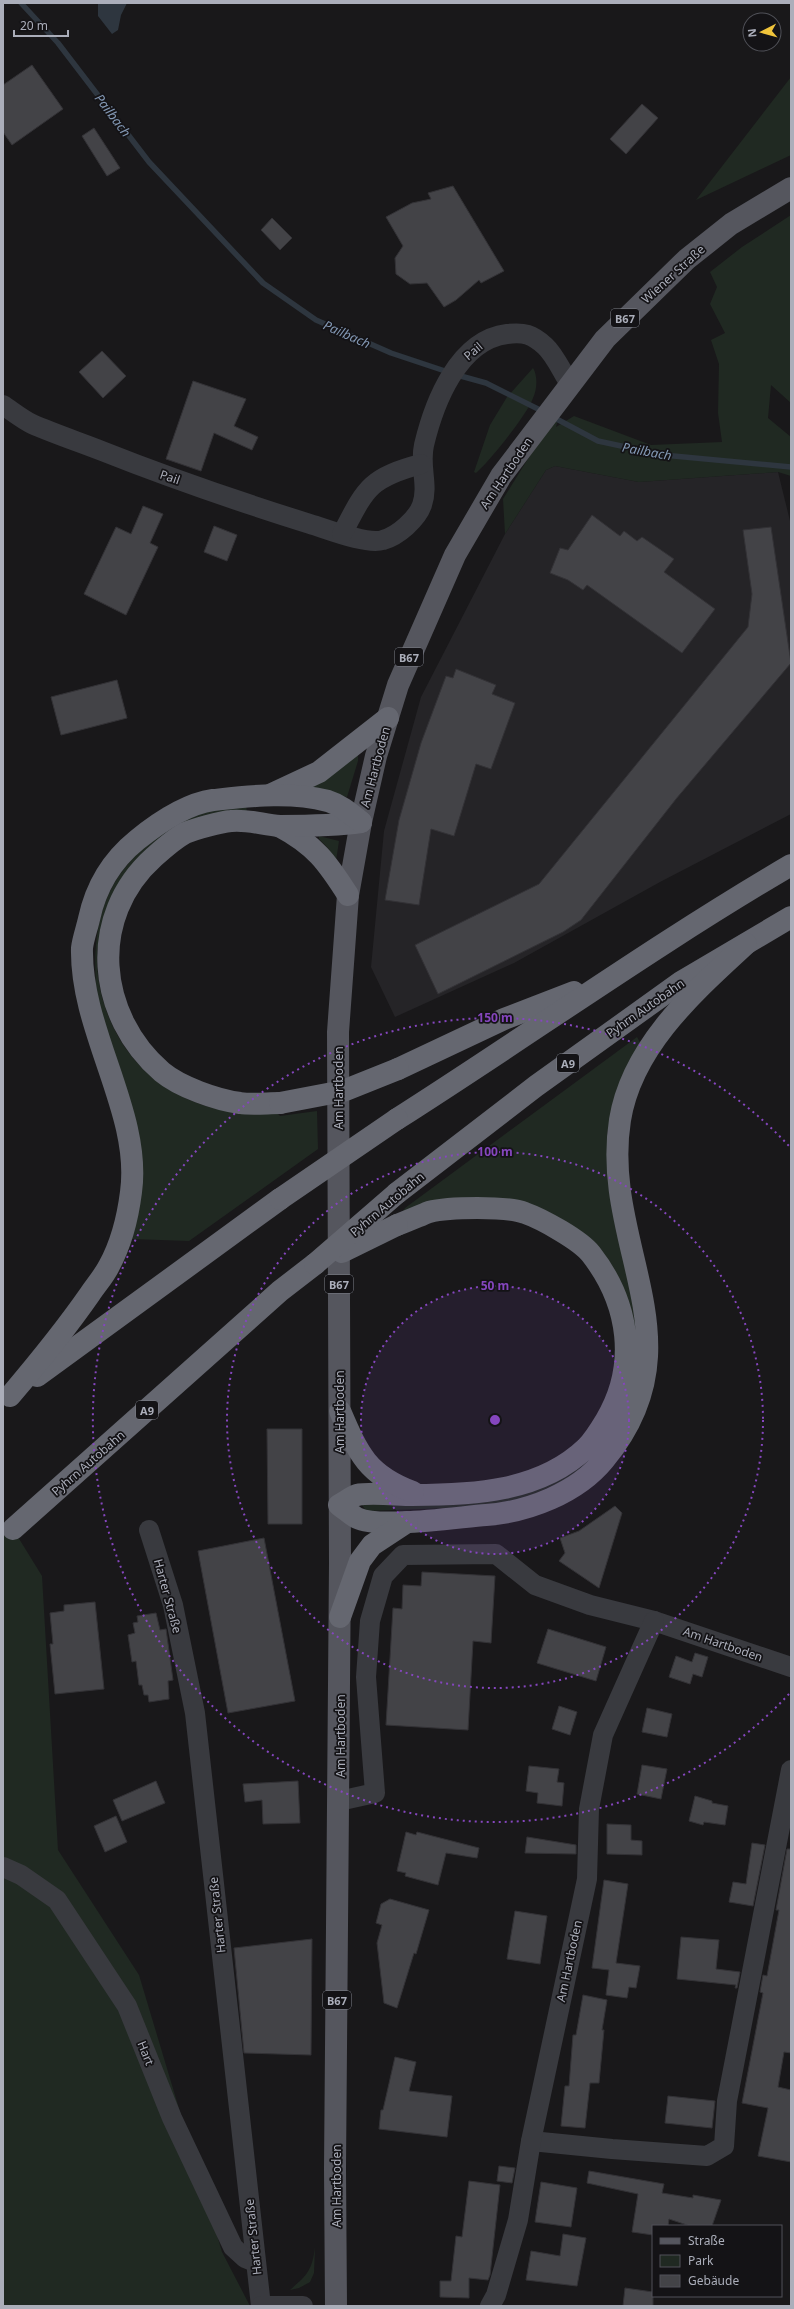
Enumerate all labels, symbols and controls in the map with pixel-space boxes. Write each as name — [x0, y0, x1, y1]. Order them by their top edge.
scale bar — [14, 12, 68, 38]
north arrow — [742, 12, 782, 52]
text: 20 m — [20, 17, 48, 34]
text: N — [744, 28, 759, 38]
water label: Pailbach — [91, 90, 135, 140]
street label: Wiener Straße — [638, 241, 709, 307]
road number: B67 — [611, 309, 639, 327]
water label: Pailbach — [321, 316, 373, 352]
street label: Pail — [460, 338, 486, 364]
street label: Am Hartboden — [476, 434, 536, 512]
water label: Pailbach — [621, 438, 673, 464]
street label: Pail — [158, 466, 182, 488]
road number: B67 — [395, 648, 423, 666]
street label: Am Hartboden — [356, 725, 394, 809]
street label: Pyhrn Autobahn — [602, 975, 688, 1041]
text: 150 m — [477, 1009, 513, 1026]
street label: Am Hartboden — [330, 1046, 347, 1130]
road number: A9 — [557, 1054, 579, 1072]
text: 100 m — [477, 1143, 513, 1160]
street label: Pyhrn Autobahn — [346, 1168, 428, 1240]
road number: B67 — [325, 1275, 353, 1293]
text: 50 m — [481, 1277, 509, 1294]
street label: Am Hartboden — [331, 1370, 348, 1454]
road number: A9 — [136, 1401, 158, 1419]
centre of rings — [488, 1413, 502, 1427]
street label: Pyhrn Autobahn — [48, 1426, 128, 1500]
street label: Harter Straße — [150, 1557, 186, 1635]
street label: Am Hartboden — [681, 1622, 765, 1666]
street label: Am Hartboden — [332, 1694, 349, 1778]
street label: Harter Straße — [205, 1876, 229, 1954]
street label: Am Hartboden — [552, 1919, 586, 2003]
road number: B67 — [323, 1991, 351, 2009]
street label: Hart — [133, 2038, 159, 2068]
street label: Am Hartboden — [328, 2144, 345, 2228]
street label: Harter Straße — [241, 2198, 265, 2276]
legend — [652, 2225, 782, 2297]
text: Straße — [688, 2232, 725, 2249]
text: Park — [688, 2252, 714, 2269]
text: Gebäude — [688, 2272, 739, 2289]

